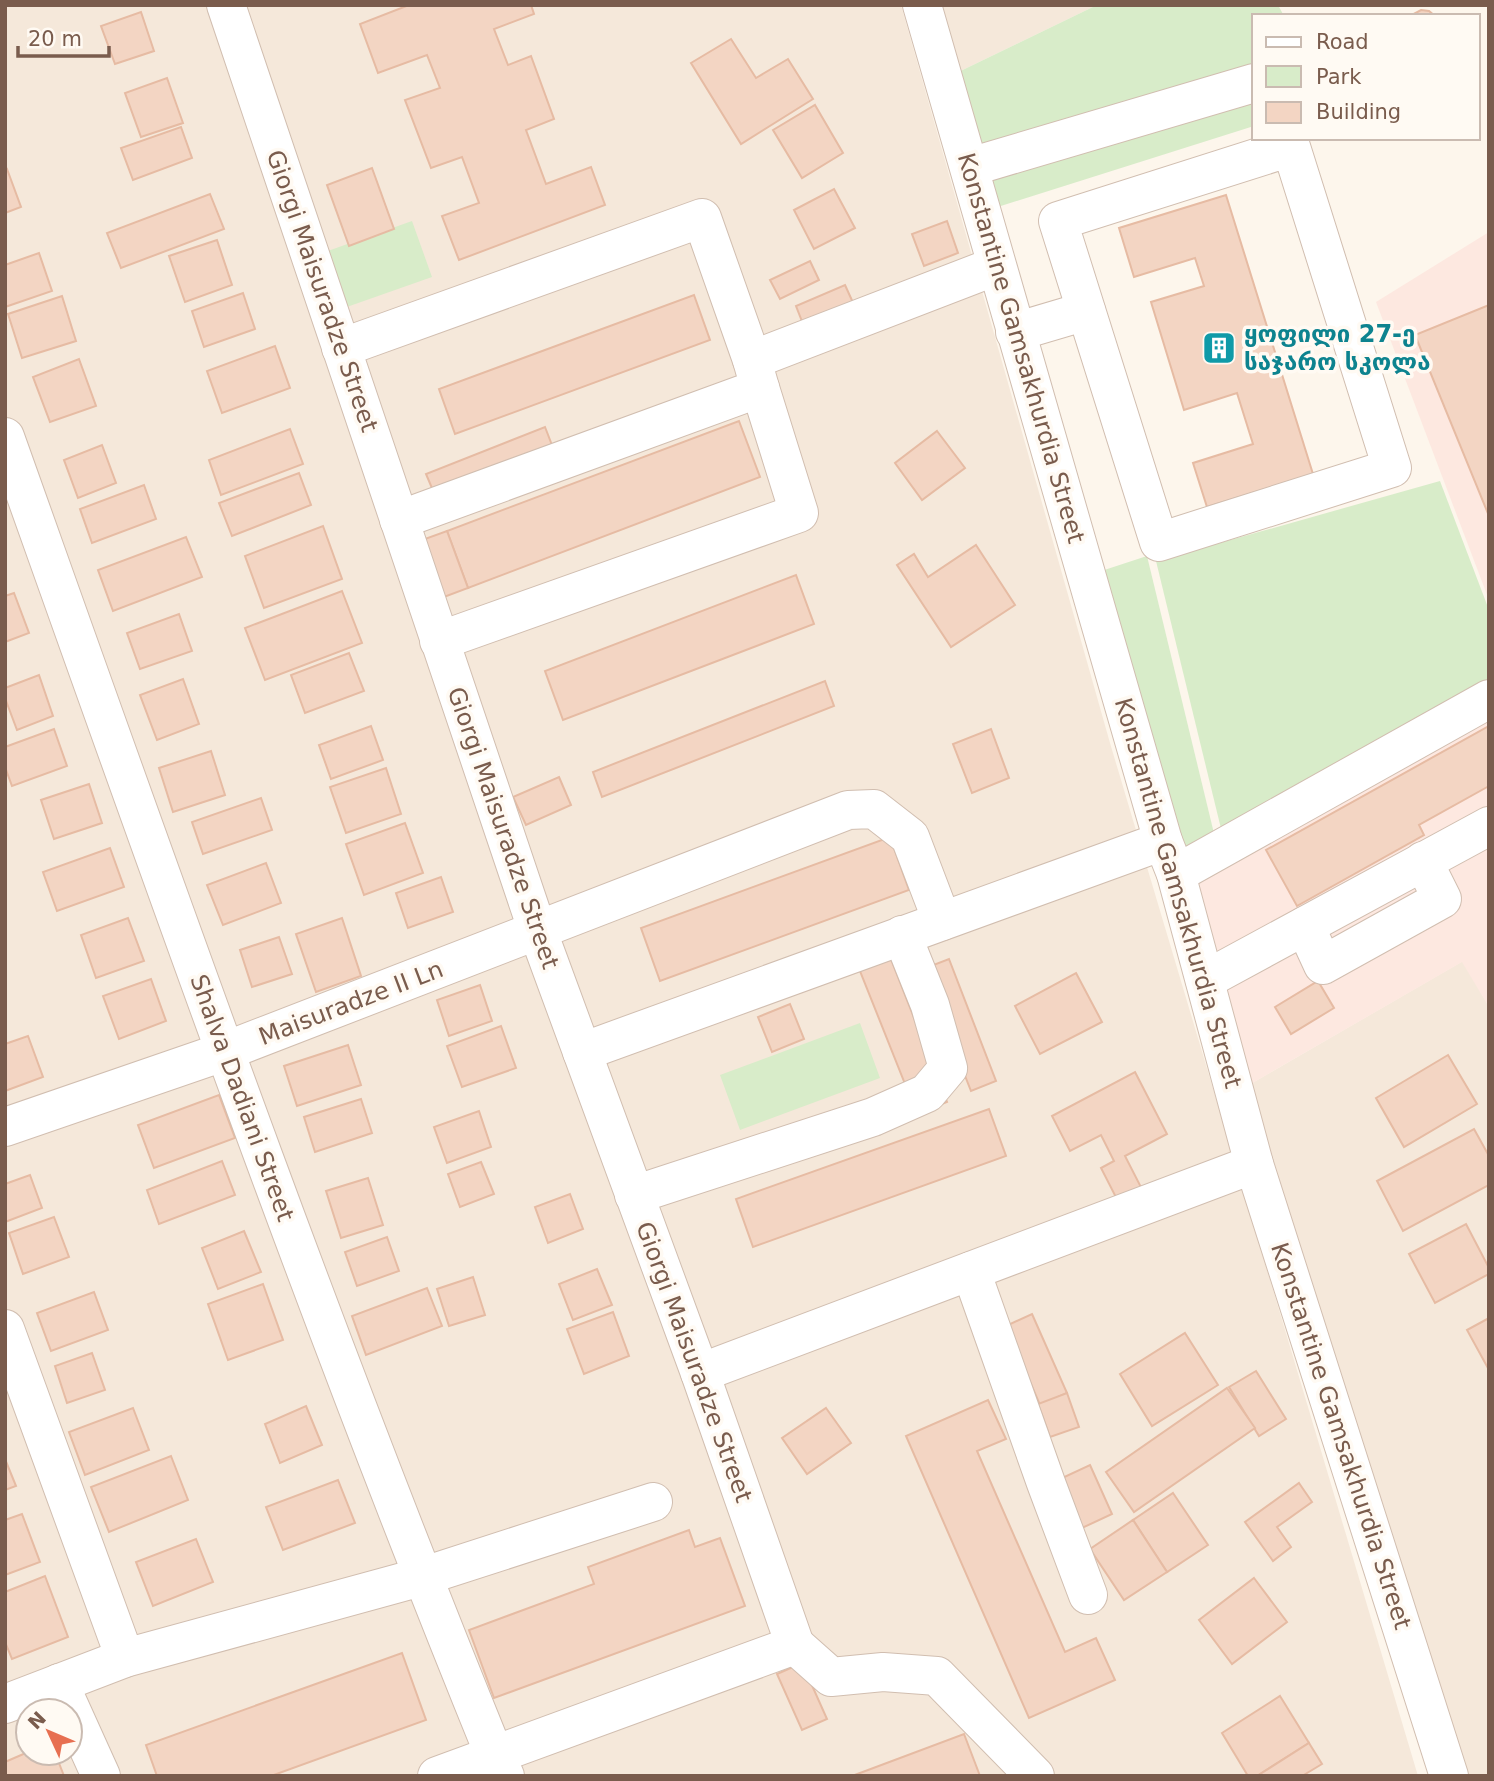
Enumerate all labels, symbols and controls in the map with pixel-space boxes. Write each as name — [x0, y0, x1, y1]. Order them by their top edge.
scale bar — [18, 14, 108, 58]
legend — [1252, 14, 1480, 140]
text: 20 m — [28, 27, 82, 51]
text: Road — [1316, 30, 1369, 54]
text: Park — [1316, 65, 1362, 89]
text: Building — [1316, 100, 1401, 124]
street label: Giorgi Maisuradze Street — [261, 146, 383, 436]
street label: Konstantine Gamsakhurdia Street — [952, 150, 1090, 546]
place label: ყოფილი 27-ე საჯარო სკოლა — [1244, 320, 1430, 376]
building icon: ყოფილი 27-ე საჯარო სკოლა — [1200, 329, 1238, 367]
street label: Giorgi Maisuradze Street — [442, 683, 564, 973]
street label: Konstantine Gamsakhurdia Street — [1109, 695, 1247, 1091]
street label: Maisuradze II Ln — [255, 955, 447, 1051]
street label: Shalva Dadiani Street — [184, 971, 300, 1225]
street label: Giorgi Maisuradze Street — [630, 1218, 758, 1506]
street label: Konstantine Gamsakhurdia Street — [1265, 1239, 1417, 1633]
north arrow — [14, 1697, 84, 1767]
text: N — [23, 1707, 50, 1734]

